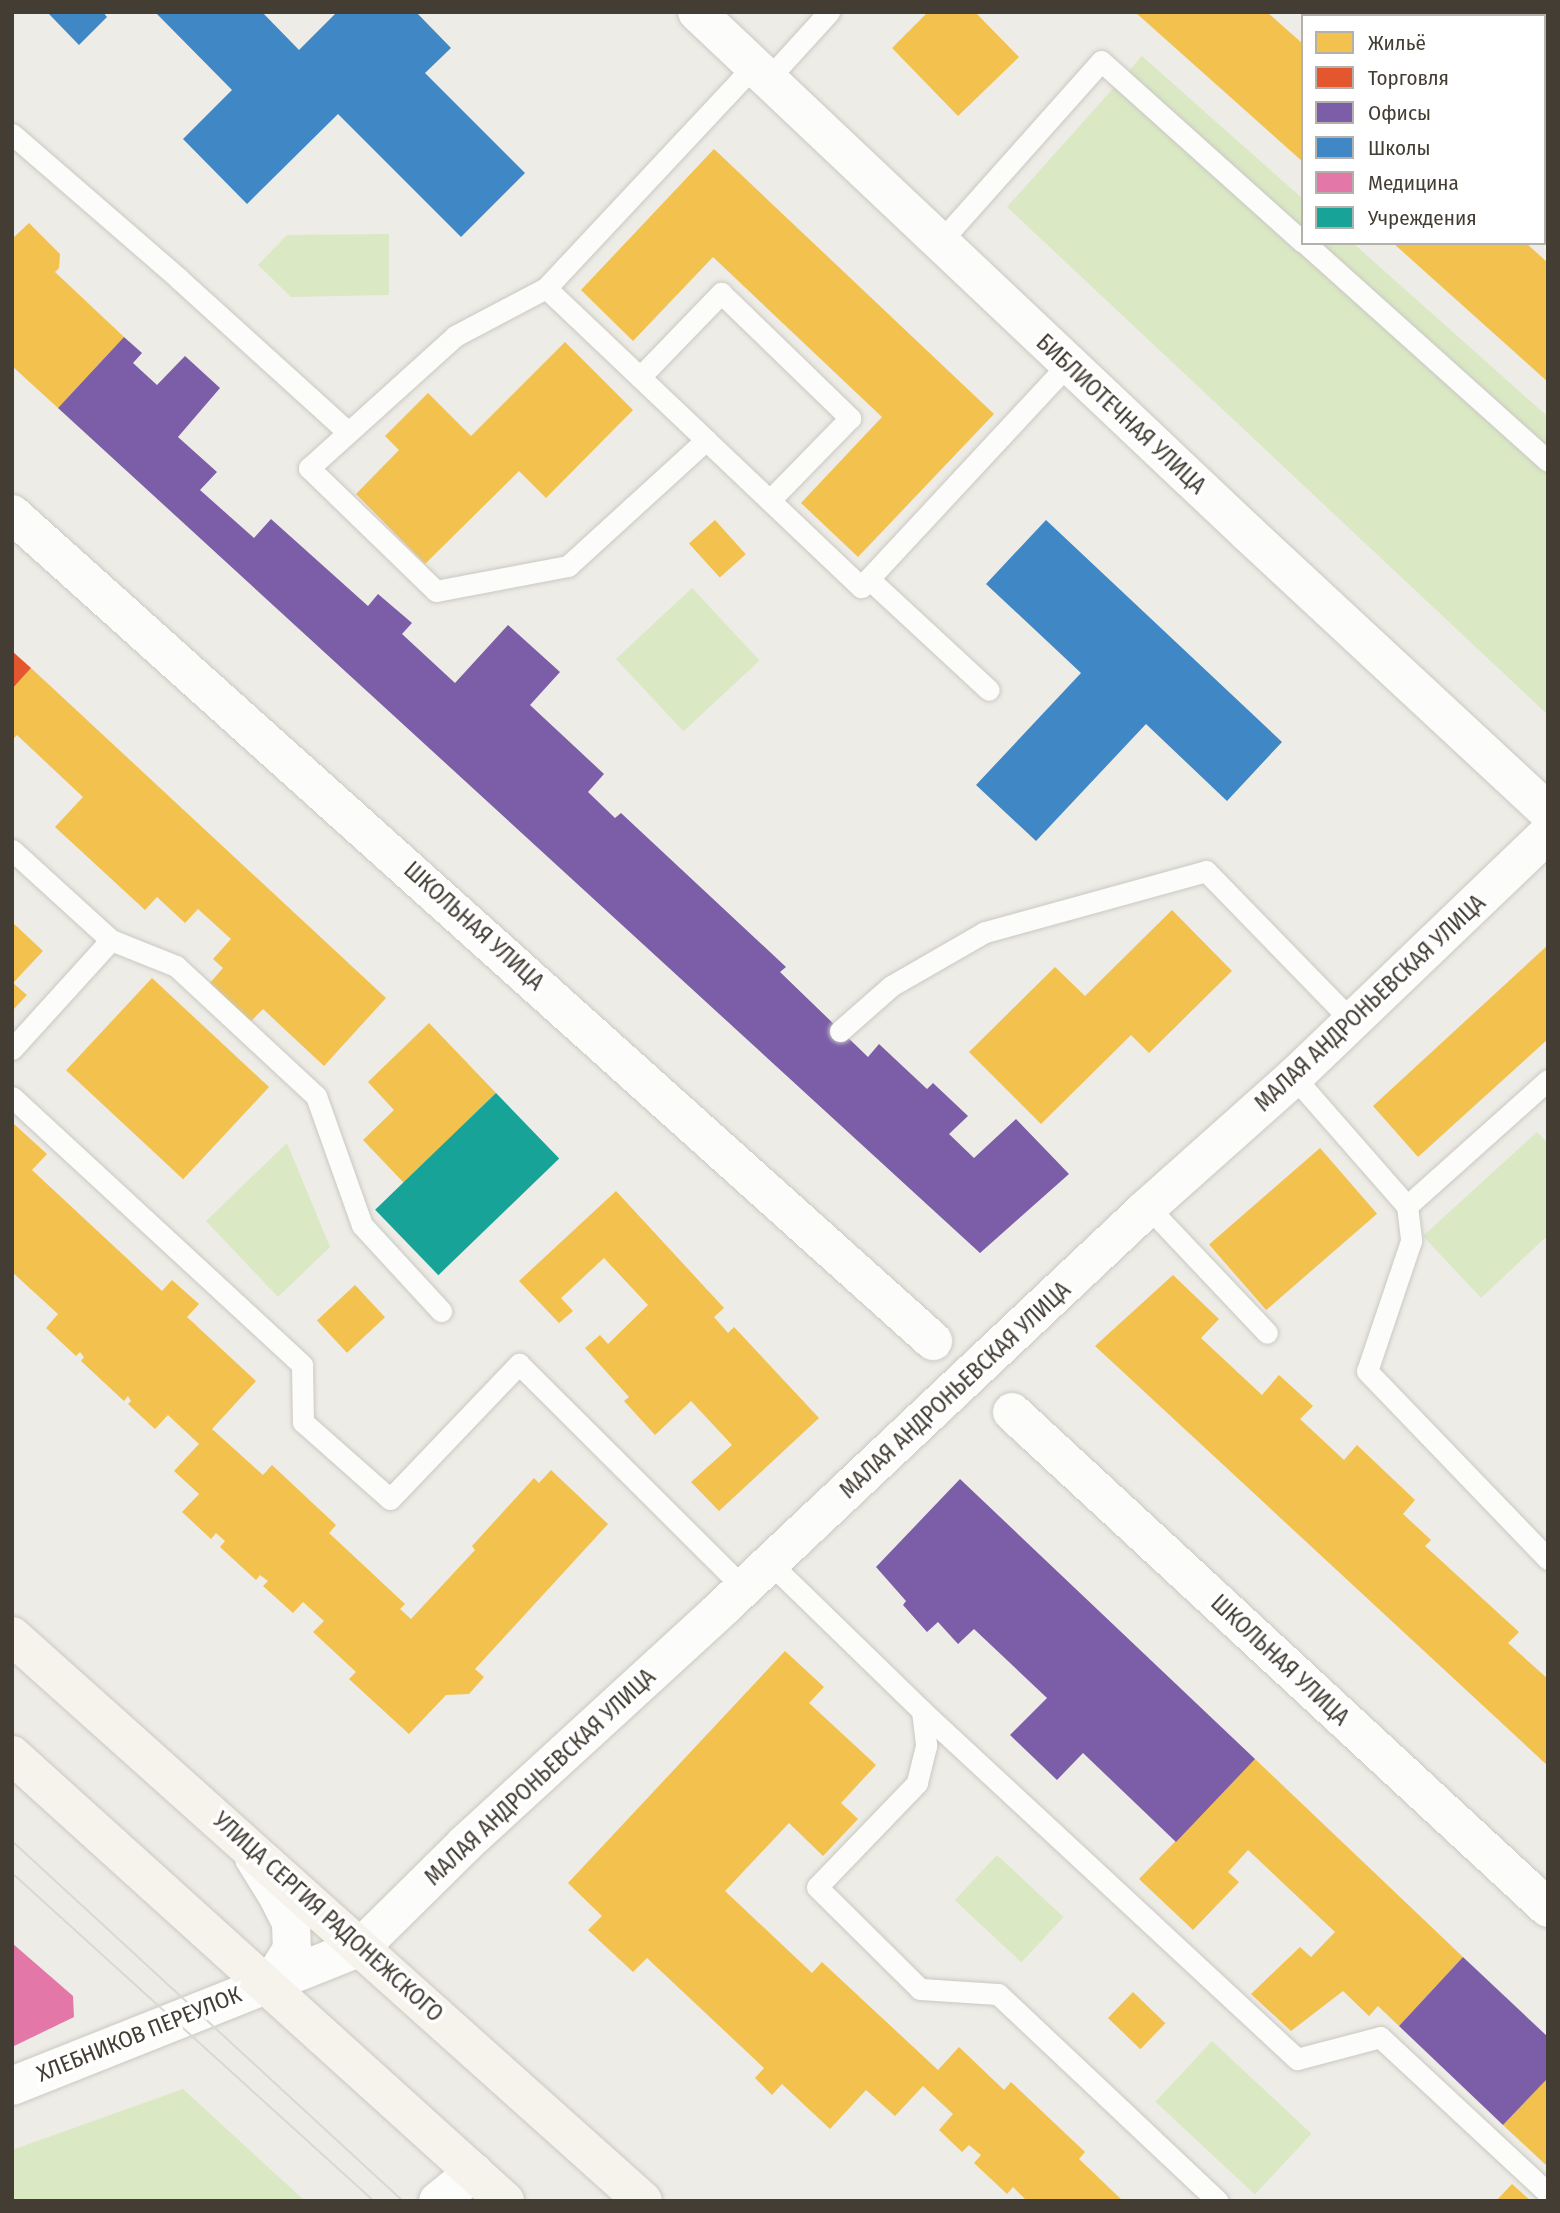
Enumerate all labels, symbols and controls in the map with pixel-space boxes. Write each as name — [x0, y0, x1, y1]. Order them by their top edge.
legend — [1301, 14, 1546, 245]
text: Жильё — [1368, 30, 1426, 56]
text: Торговля — [1368, 65, 1449, 91]
text: Офисы — [1368, 100, 1431, 126]
text: Школы — [1368, 135, 1431, 161]
text: Медицина — [1368, 170, 1459, 196]
text: Учреждения — [1368, 205, 1477, 231]
street label: БИБЛИОТЕЧНАЯ УЛИЦА — [1031, 328, 1211, 500]
street label: ШКОЛЬНАЯ УЛИЦА — [398, 856, 550, 996]
street label: МАЛАЯ АНДРОНЬЕВСКАЯ УЛИЦА — [1249, 889, 1491, 1117]
street label: МАЛАЯ АНДРОНЬЕВСКАЯ УЛИЦА — [834, 1276, 1076, 1504]
street label: ШКОЛЬНАЯ УЛИЦА — [1205, 1589, 1355, 1731]
street label: МАЛАЯ АНДРОНЬЕВСКАЯ УЛИЦА — [419, 1663, 661, 1891]
street label: УЛИЦА СЕРГИЯ РАДОНЕЖСКОГО — [207, 1806, 449, 2028]
street label: ХЛЕБНИКОВ ПЕРЕУЛОК — [33, 1980, 245, 2088]

